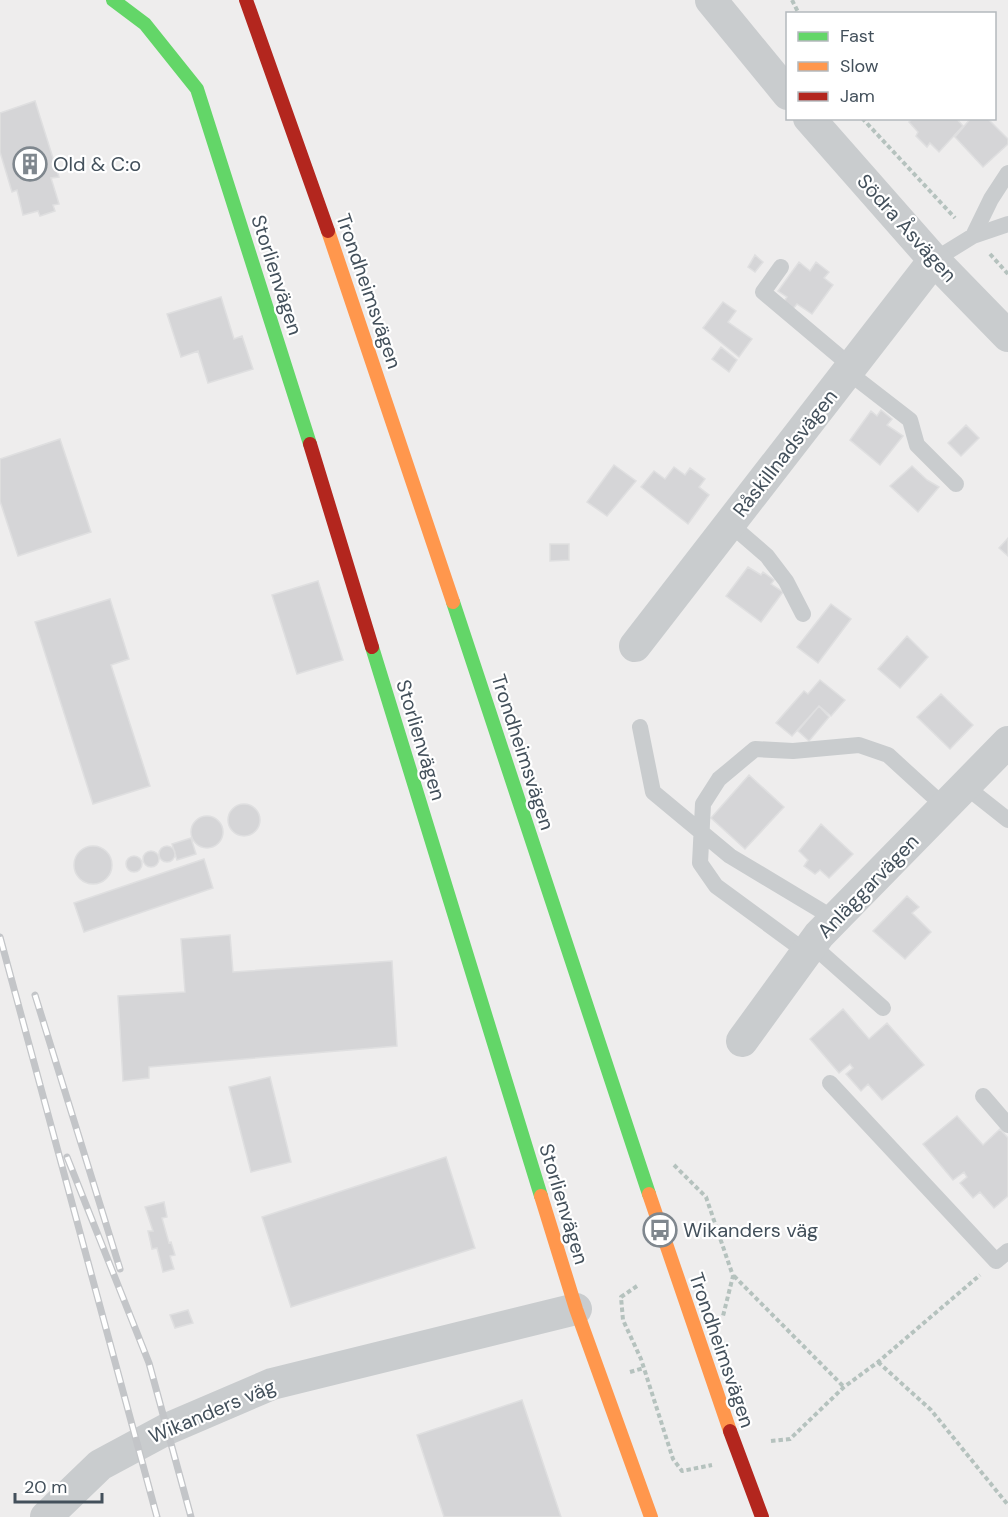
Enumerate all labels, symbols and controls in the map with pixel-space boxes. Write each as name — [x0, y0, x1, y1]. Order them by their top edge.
legend — [786, 12, 996, 120]
text: Fast — [840, 24, 875, 48]
text: Slow — [840, 54, 879, 78]
text: Jam — [840, 84, 875, 108]
building icon: Old & C:o — [12, 146, 48, 182]
place label: Old & C:o — [53, 151, 141, 177]
street label: Södra Åsvägen — [852, 168, 962, 288]
street label: Trondheimsvägen — [330, 210, 408, 372]
street label: Storlienvägen — [245, 212, 309, 338]
street label: Råskillnadsvägen — [727, 384, 843, 522]
street label: Trondheimsvägen — [486, 671, 560, 833]
street label: Storlienvägen — [390, 677, 452, 803]
street label: Anläggarvägen — [812, 828, 924, 944]
street label: Storlienvägen — [533, 1141, 595, 1267]
bus stop icon: Wikanders väg — [642, 1212, 678, 1248]
place label: Wikanders väg — [683, 1217, 818, 1243]
street label: Trondheimsvägen — [683, 1269, 761, 1431]
street label: Wikanders väg — [145, 1373, 279, 1449]
scale bar — [15, 1466, 102, 1504]
text: 20 m — [24, 1475, 67, 1499]

